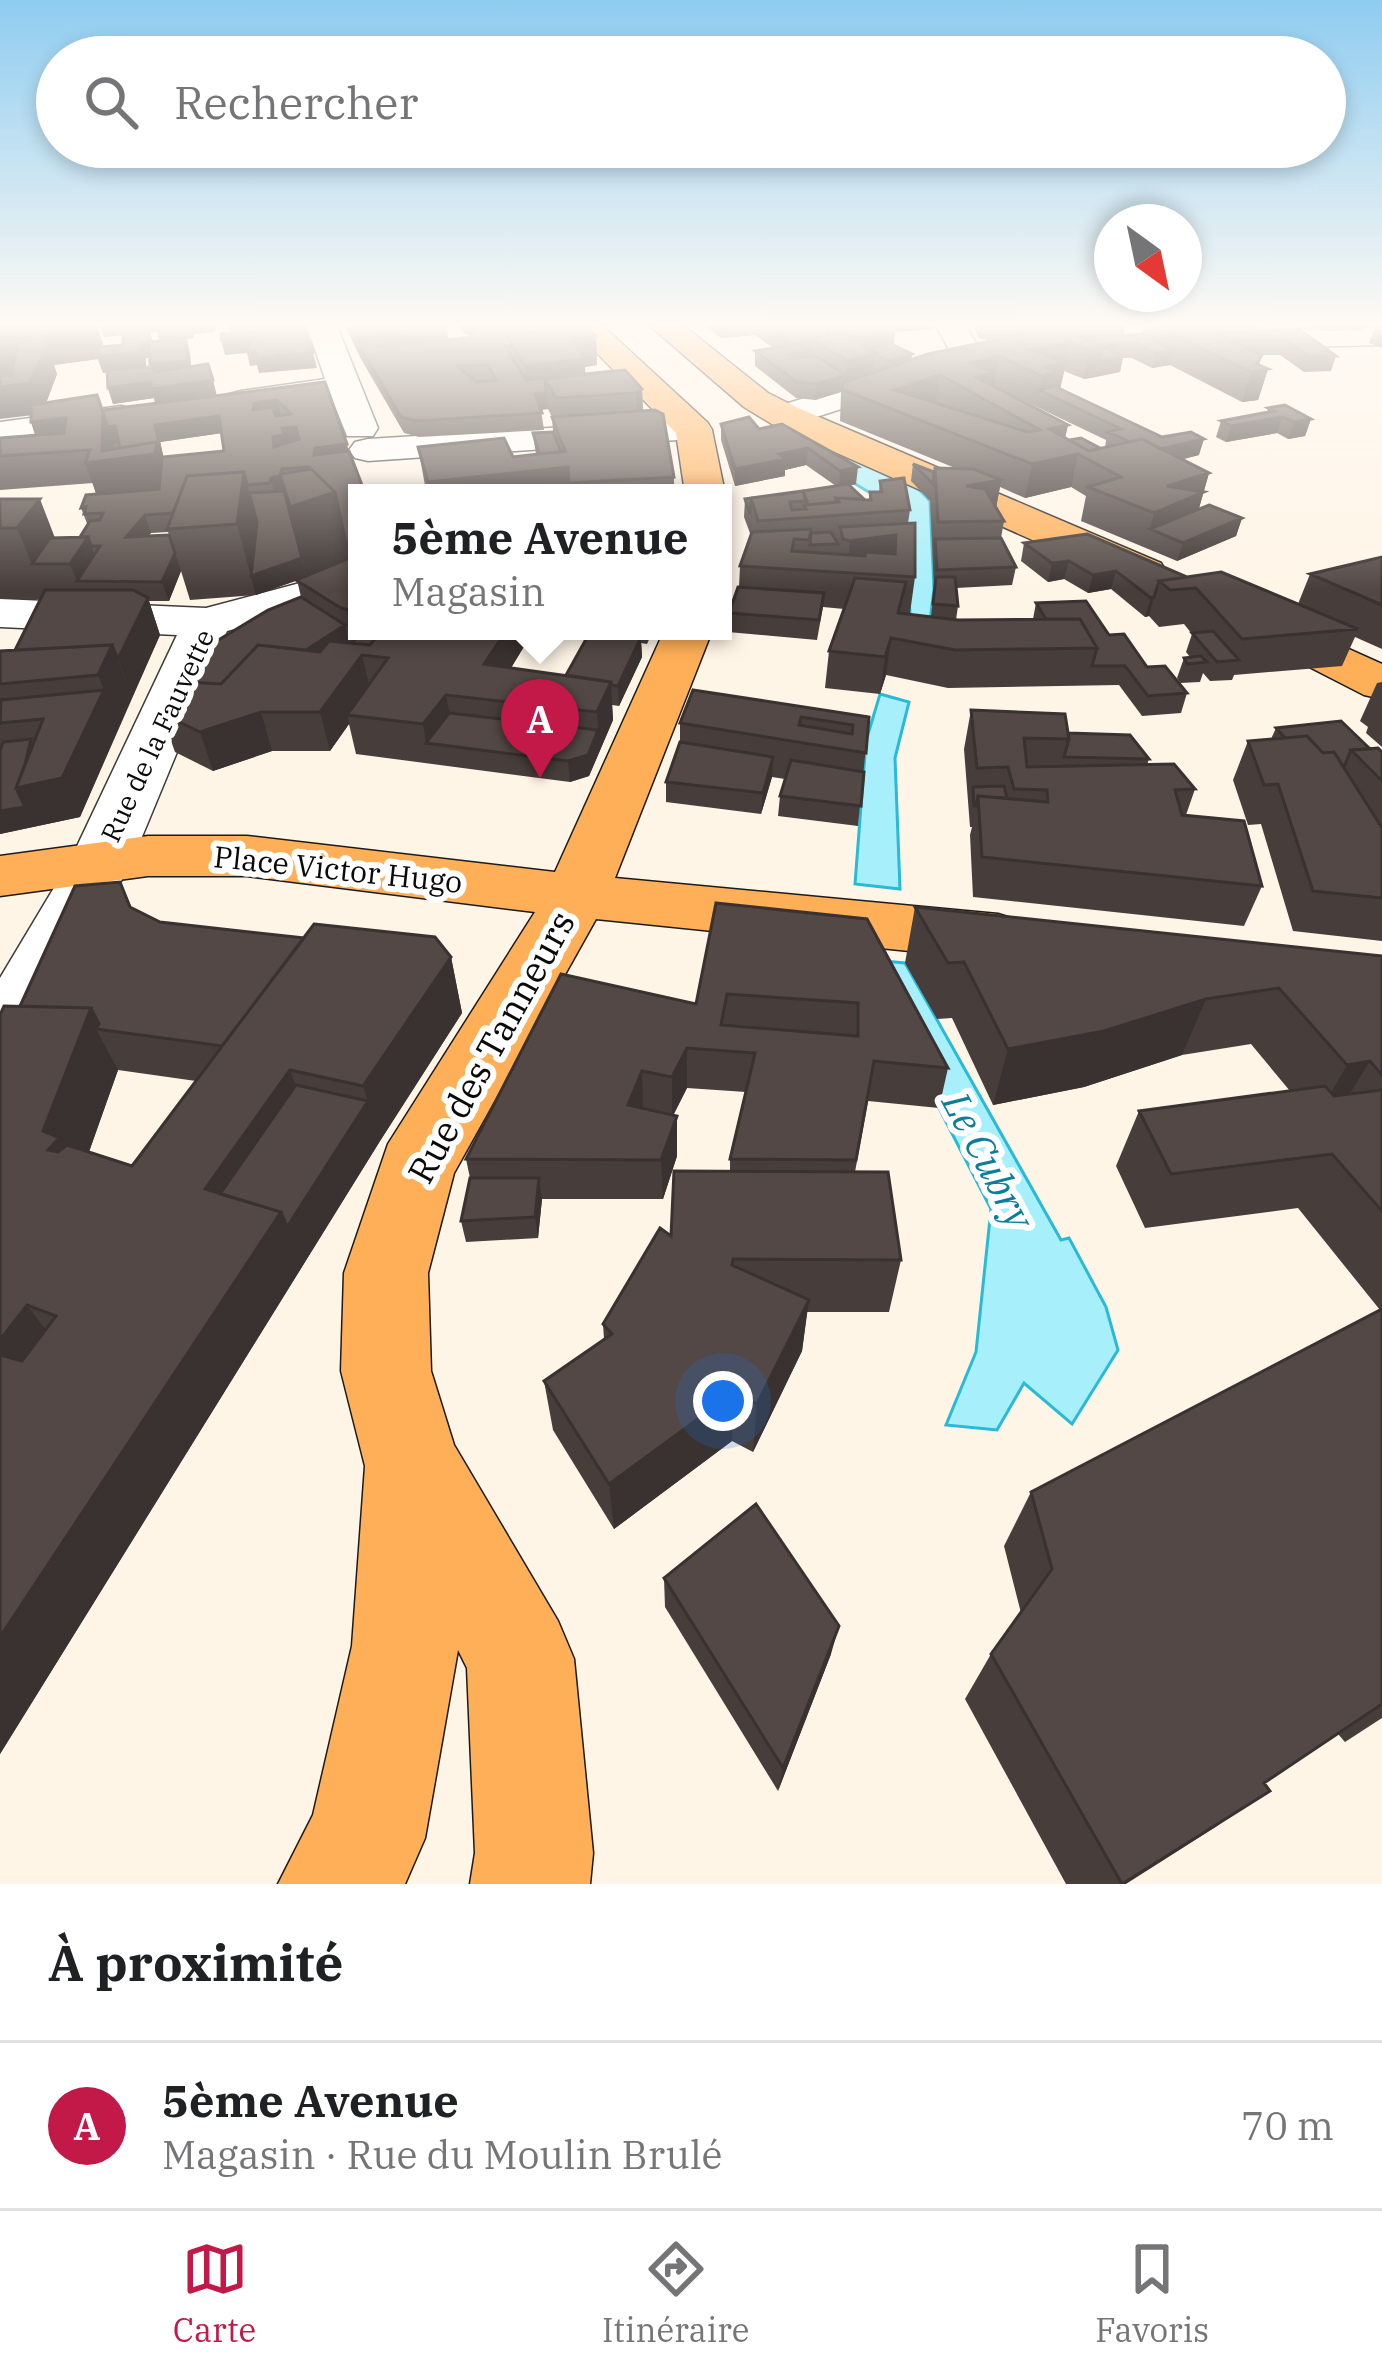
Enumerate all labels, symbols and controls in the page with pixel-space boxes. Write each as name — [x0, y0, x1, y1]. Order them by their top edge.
search box — [36, 36, 1346, 168]
icon: search — [78, 69, 144, 135]
text: Rechercher — [174, 73, 418, 131]
north arrow — [1094, 204, 1202, 312]
popup — [348, 484, 732, 640]
text: 5ème Avenue — [392, 508, 688, 566]
text: Magasin — [392, 566, 545, 617]
street label: Rue de la Fauvette — [92, 623, 221, 847]
pin: A — [501, 679, 579, 778]
street label: Place Victor Hugo — [212, 836, 464, 901]
street label: Rue des Tanneurs — [396, 902, 585, 1191]
water label: Le Cubry — [931, 1082, 1047, 1240]
your location — [693, 1371, 753, 1431]
text: À proximité — [48, 1929, 343, 1995]
text: 5ème Avenue — [162, 2071, 459, 2129]
text: A — [73, 2100, 101, 2151]
text: 70 m — [1241, 2100, 1334, 2151]
text: Magasin · Rue du Moulin Brulé — [162, 2129, 723, 2180]
tab: Carte — [173, 2236, 256, 2351]
tab: Itinéraire — [602, 2236, 750, 2351]
tab: Favoris — [1095, 2236, 1209, 2351]

